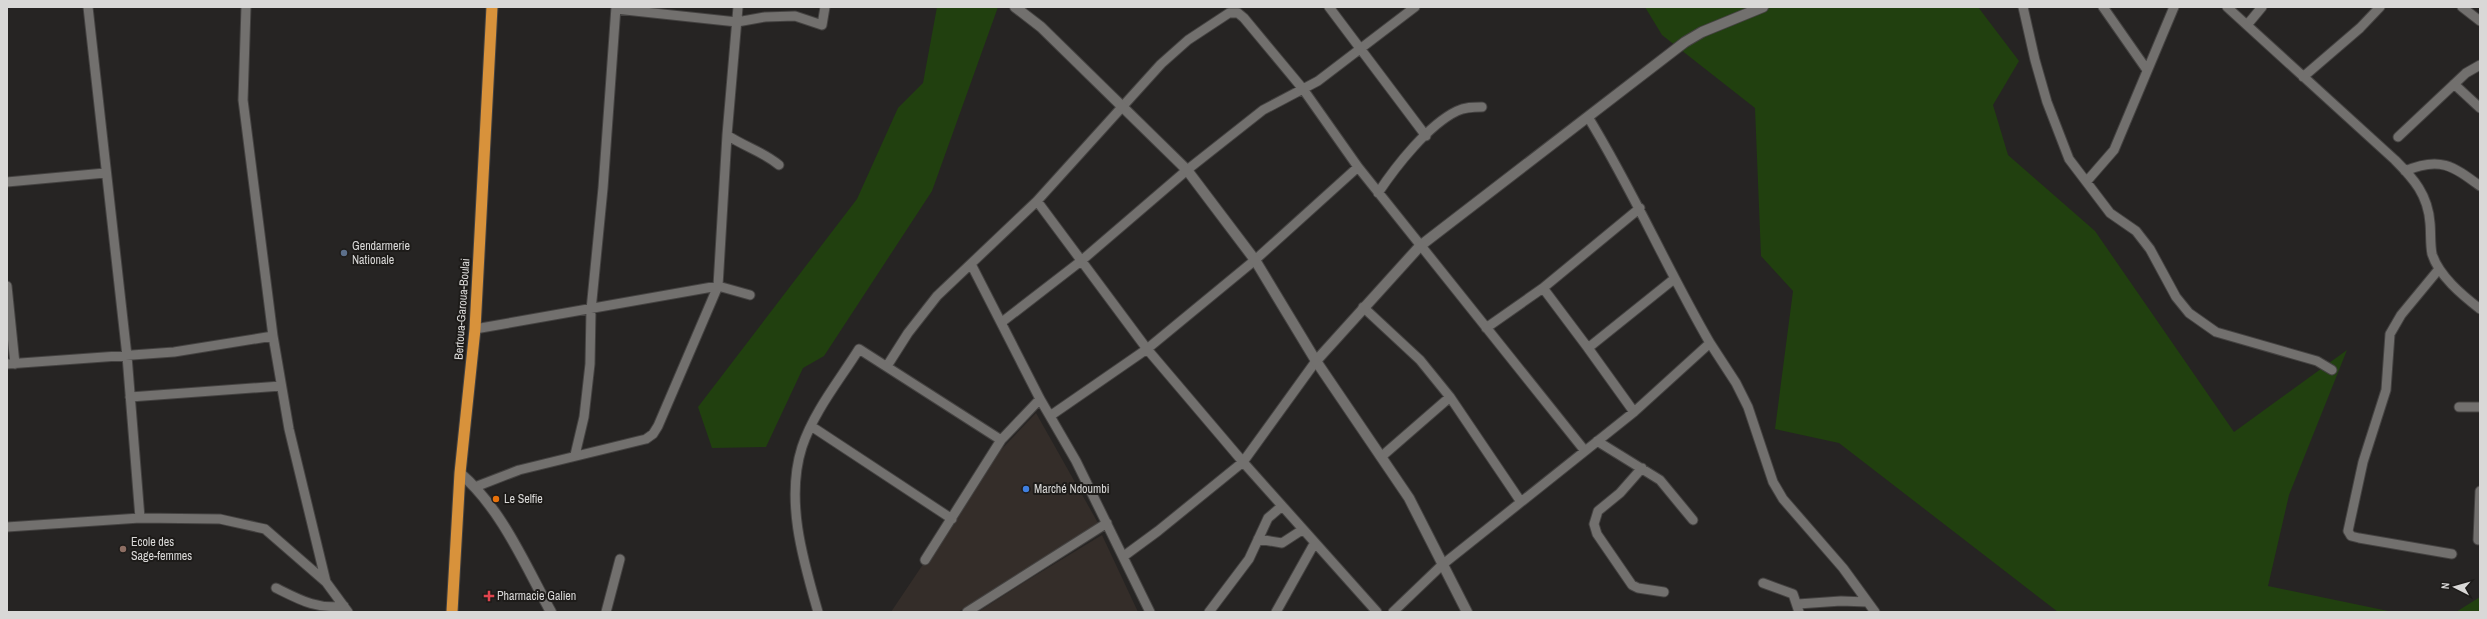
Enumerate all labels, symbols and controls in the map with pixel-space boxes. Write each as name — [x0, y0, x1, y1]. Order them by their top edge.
place label: Gendarmerie Nationale — [352, 238, 410, 268]
marker: Gendarmerie Nationale — [339, 248, 349, 258]
street label: Bertoua-Garoua-Boulai — [450, 258, 474, 360]
place label: Marché Ndoumbi — [1034, 481, 1109, 497]
marker: Marché Ndoumbi — [1021, 484, 1031, 494]
place label: Le Selfie — [504, 491, 543, 507]
marker: Le Selfie — [491, 494, 501, 504]
place label: Ecole des Sage-femmes — [131, 534, 192, 564]
marker: Ecole des Sage-femmes — [118, 544, 128, 554]
north arrow — [2435, 567, 2475, 607]
text: N — [2438, 582, 2452, 590]
place label: Pharmacie Galien — [497, 588, 576, 604]
marker: Pharmacie Galien — [484, 591, 494, 601]

